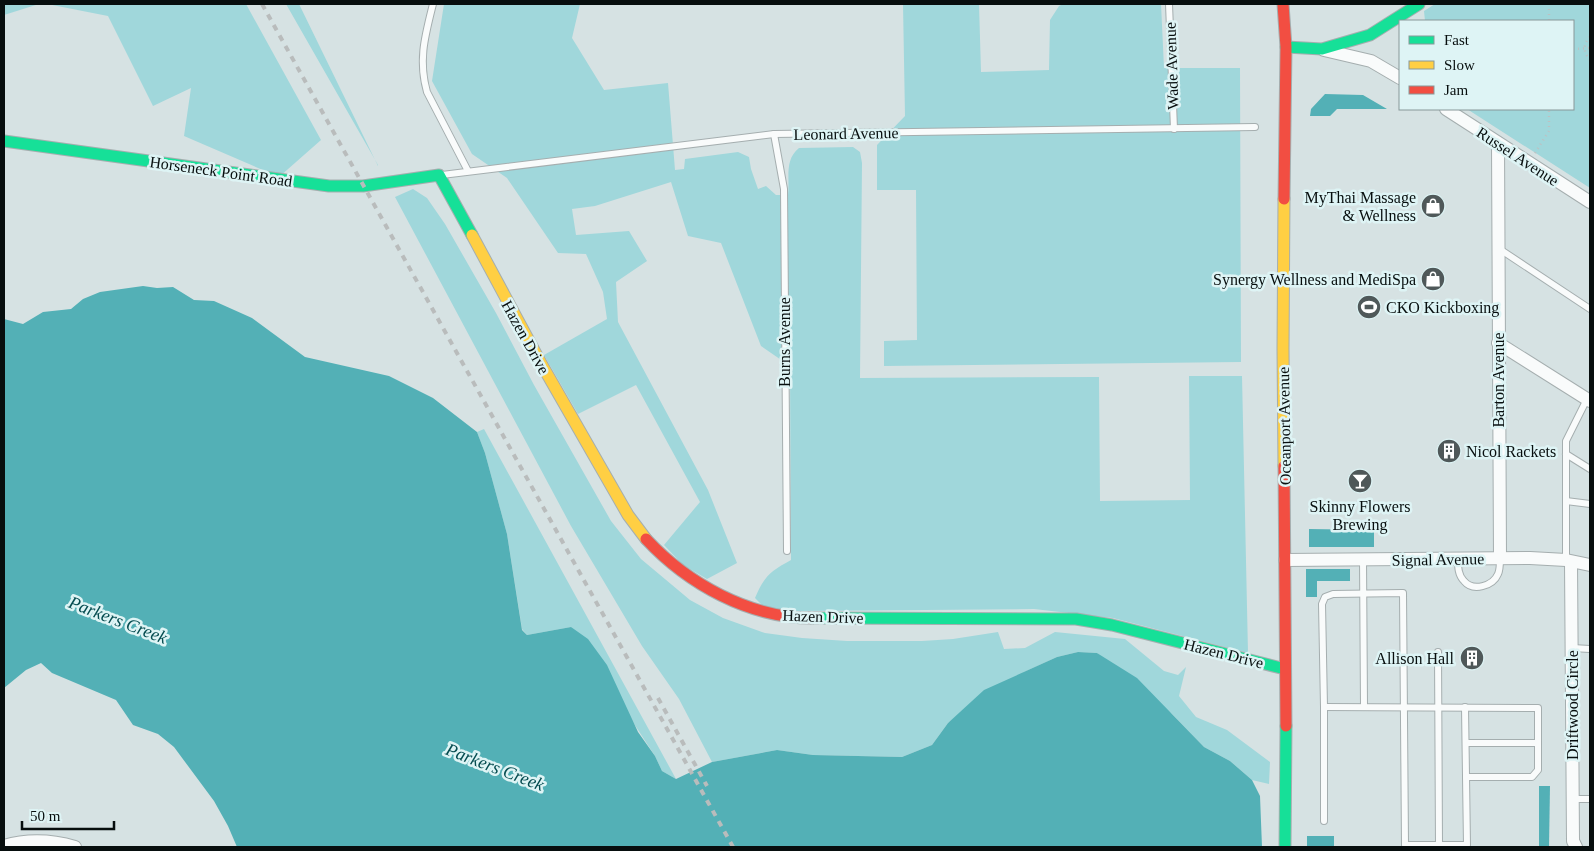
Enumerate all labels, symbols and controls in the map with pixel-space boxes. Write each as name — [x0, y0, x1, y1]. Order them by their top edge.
legend — [1399, 20, 1574, 110]
street label: Wade Avenue — [1161, 22, 1182, 110]
text: Fast — [1444, 32, 1470, 48]
text: Slow — [1444, 57, 1475, 73]
text: Jam — [1444, 82, 1468, 98]
street label: Leonard Avenue — [793, 124, 899, 143]
street label: Russel Avenue — [1474, 124, 1562, 189]
street label: Horseneck Point Road — [148, 153, 293, 190]
place label: MyThai Massage & Wellness — [1304, 189, 1416, 224]
shop icon: MyThai Massage & Wellness — [1420, 193, 1446, 219]
shop icon: Synergy Wellness and MediSpa — [1420, 266, 1446, 292]
place label: Synergy Wellness and MediSpa — [1213, 271, 1416, 289]
sports icon: CKO Kickboxing — [1356, 294, 1382, 320]
street label: Burns Avenue — [776, 297, 793, 387]
street label: Hazen Drive — [498, 298, 553, 377]
place label: CKO Kickboxing — [1386, 299, 1499, 317]
street label: Barton Avenue — [1490, 332, 1507, 428]
street label: Oceanport Avenue — [1275, 367, 1295, 485]
building icon: Nicol Rackets — [1436, 438, 1462, 464]
place label: Nicol Rackets — [1466, 443, 1556, 460]
bar icon: Skinny Flowers Brewing — [1347, 468, 1373, 494]
place label: Skinny Flowers Brewing — [1310, 498, 1410, 534]
street label: Signal Avenue — [1392, 550, 1484, 570]
water label: Parkers Creek — [65, 592, 171, 648]
street label: Hazen Drive — [782, 607, 864, 626]
street label: Hazen Drive — [1182, 635, 1265, 672]
building icon: Allison Hall — [1459, 645, 1485, 671]
place label: Allison Hall — [1375, 650, 1455, 667]
street label: Driftwood Circle — [1564, 650, 1581, 760]
water label: Parkers Creek — [442, 739, 548, 795]
scale bar — [22, 798, 115, 830]
text: 50 m — [30, 808, 61, 824]

